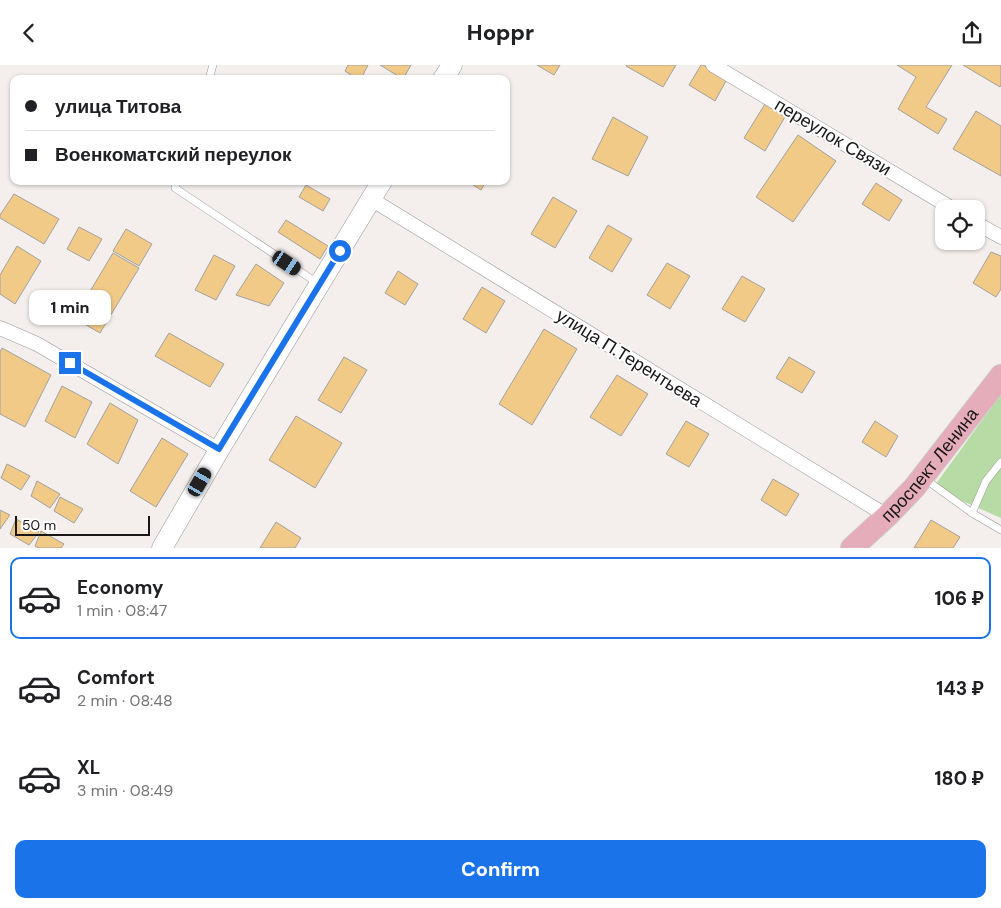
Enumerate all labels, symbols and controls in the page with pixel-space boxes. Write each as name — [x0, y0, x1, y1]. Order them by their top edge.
text: Hoppr — [467, 18, 534, 47]
icon: back — [15, 19, 43, 47]
icon: share — [958, 19, 986, 47]
street label: переулок Связи — [770, 93, 896, 181]
text: улица Титова — [55, 94, 181, 119]
text: Военкоматский переулок — [55, 142, 292, 167]
map controls — [935, 200, 985, 250]
button: locate — [935, 200, 985, 250]
route start — [329, 240, 351, 262]
car — [270, 248, 303, 278]
callout: 1 min — [29, 291, 111, 325]
text: 1 min — [50, 297, 90, 318]
street label: улица П.Терентьева — [552, 303, 707, 413]
route end — [59, 352, 81, 374]
street label: проспект Ленина — [875, 402, 984, 527]
car — [186, 465, 213, 499]
scale bar — [15, 513, 150, 536]
text: 50 m — [22, 516, 56, 534]
text: Economy — [77, 575, 164, 600]
icon: car — [17, 576, 62, 621]
text: 106 ₽ — [935, 586, 984, 611]
text: 1 min · 08:47 — [77, 600, 167, 621]
text: Comfort — [77, 665, 155, 690]
icon: car — [17, 666, 62, 711]
text: 143 ₽ — [936, 676, 984, 701]
text: 2 min · 08:48 — [77, 690, 173, 711]
text: XL — [77, 755, 100, 780]
icon: car — [17, 756, 62, 801]
text: 180 ₽ — [935, 766, 984, 791]
text: 3 min · 08:49 — [77, 780, 173, 801]
button: Confirm — [15, 840, 986, 898]

